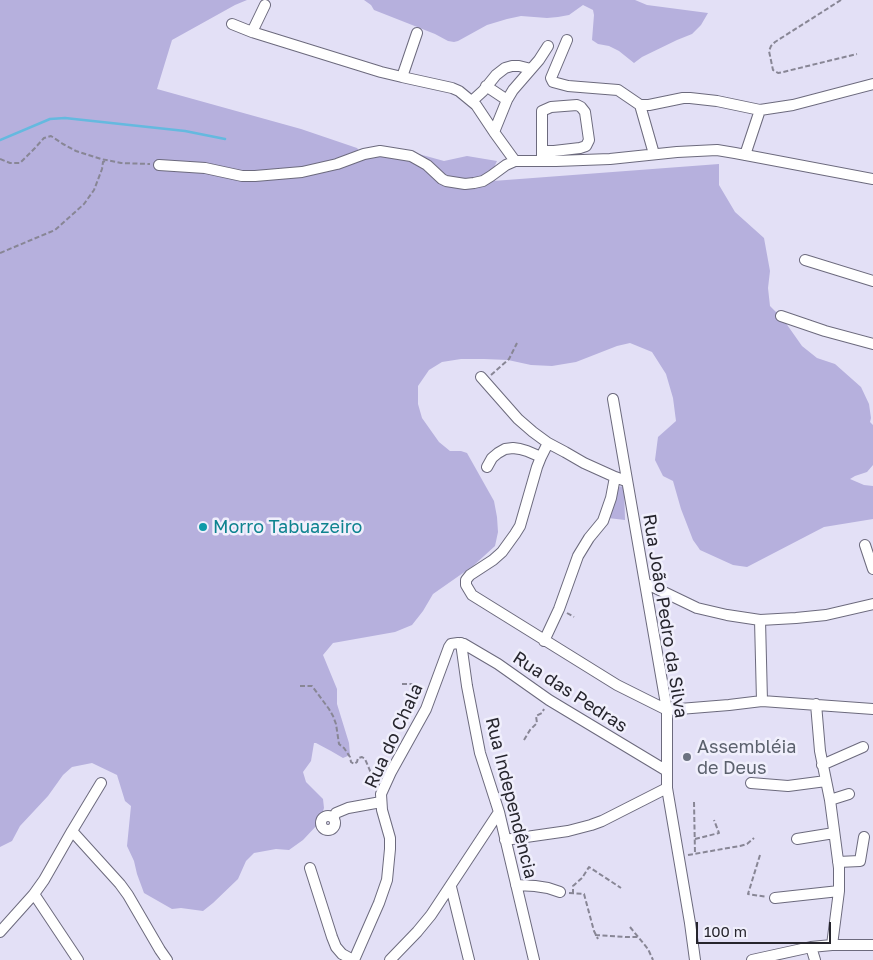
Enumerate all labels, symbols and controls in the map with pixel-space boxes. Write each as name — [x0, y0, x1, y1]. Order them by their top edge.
street label: Rua João Pedro da Silva — [638, 513, 692, 719]
place label: Morro Tabuazeiro — [213, 516, 362, 538]
marker: Morro Tabuazeiro — [197, 521, 209, 533]
street label: Rua das Pedras — [509, 647, 631, 737]
street label: Rua do Chala — [360, 680, 428, 792]
street label: Rua Independência — [480, 715, 542, 881]
place label: Assembléia de Deus — [697, 736, 797, 779]
marker: Assembléia de Deus — [681, 751, 693, 763]
scale bar — [698, 912, 833, 944]
text: 100 m — [704, 922, 747, 940]

